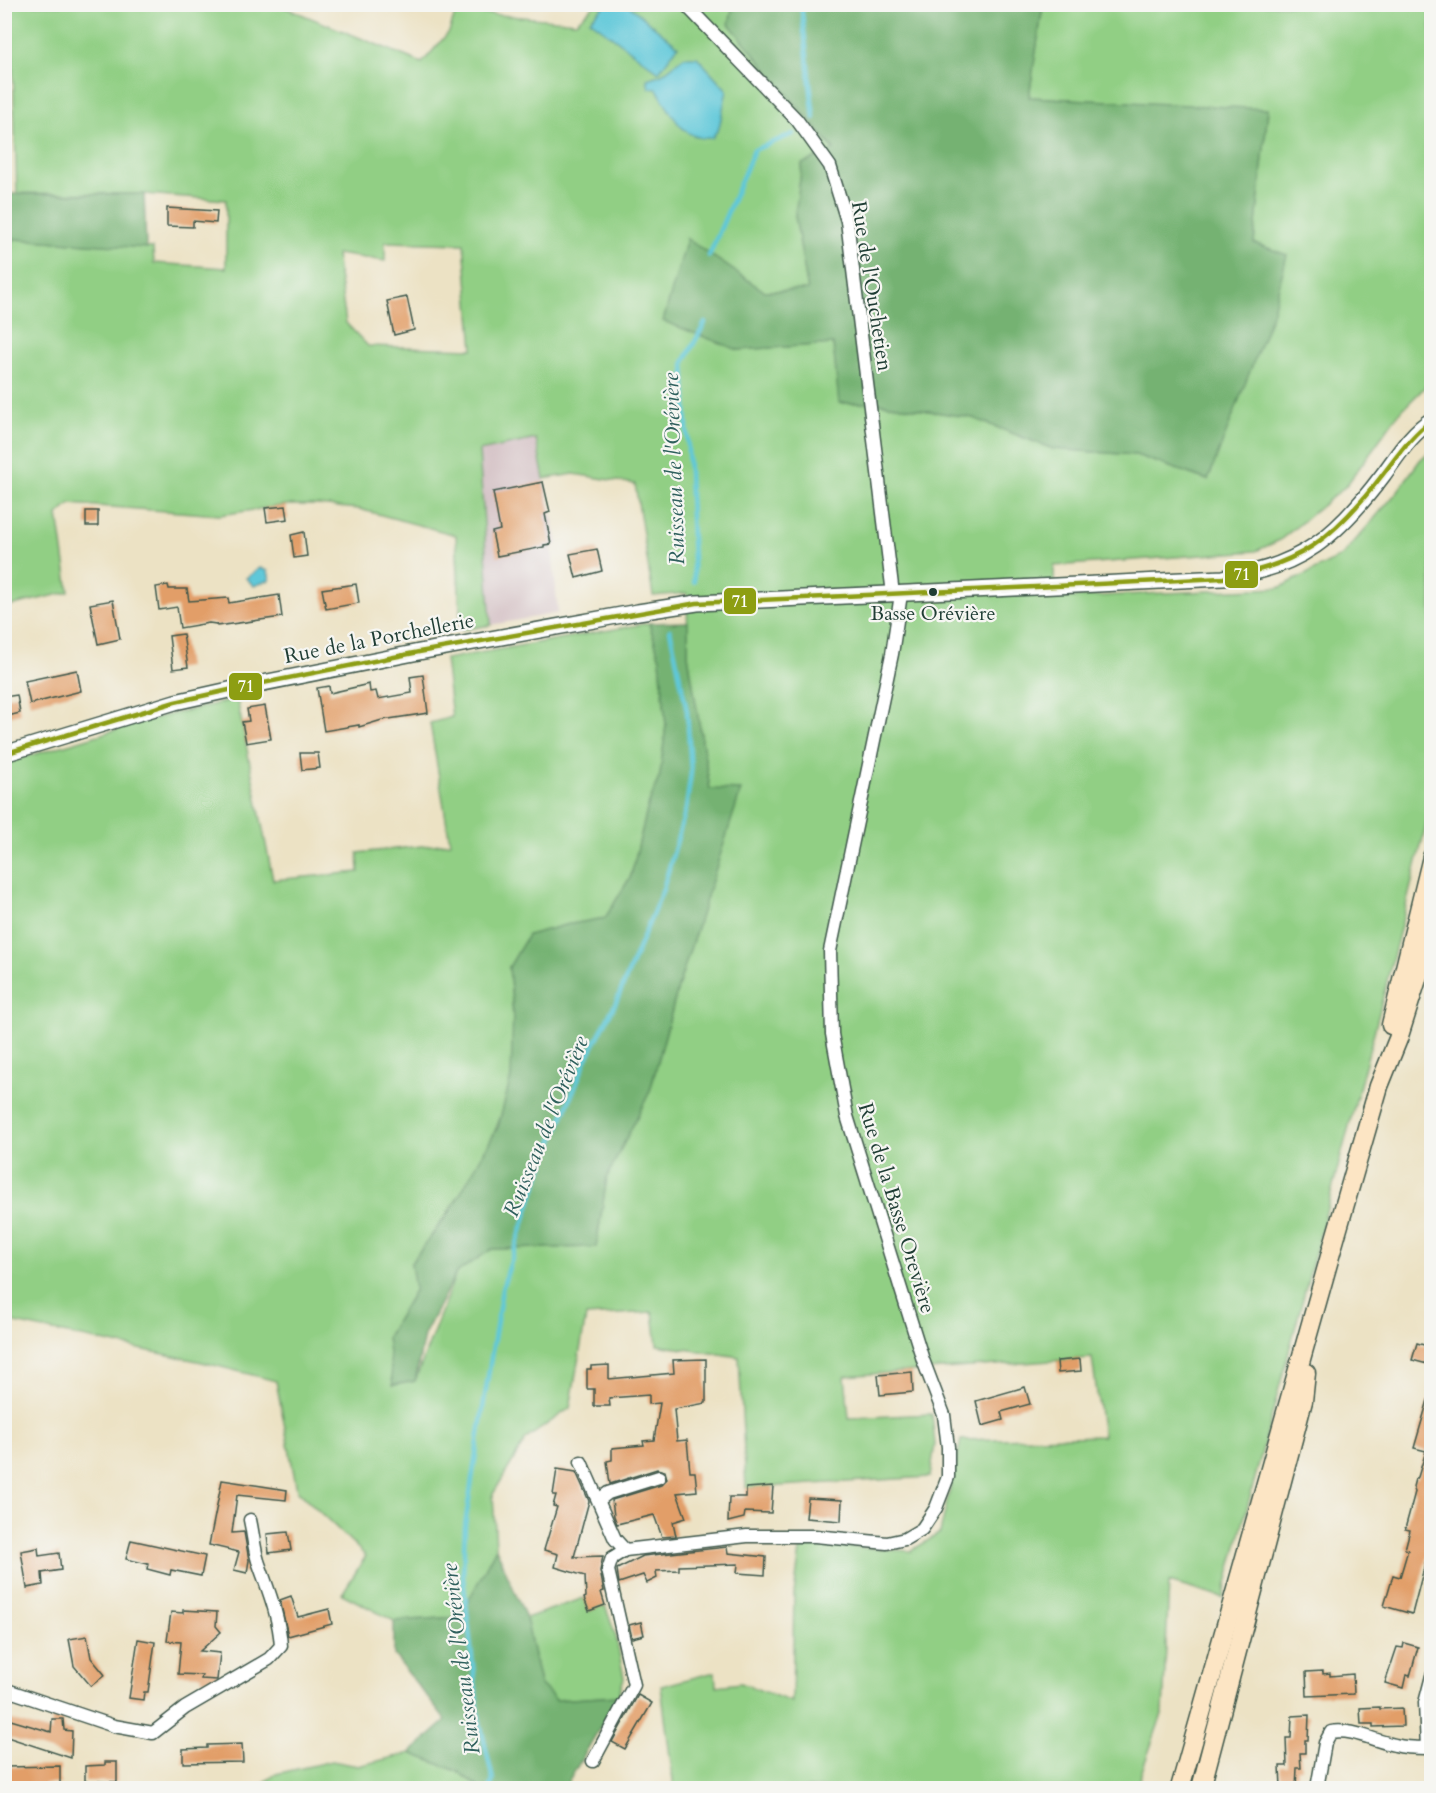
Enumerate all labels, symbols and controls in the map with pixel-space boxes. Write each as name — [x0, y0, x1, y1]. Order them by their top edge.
street label: Rue de l'Ouchetien — [844, 199, 899, 373]
water label: Ruisseau de l'Orévière — [656, 372, 692, 566]
line badge: 71 — [1224, 560, 1259, 589]
text: 71 — [1234, 564, 1250, 586]
marker: Basse Orévière — [927, 586, 939, 598]
line badge: 71 — [723, 587, 757, 615]
text: 71 — [732, 591, 748, 613]
place label: Basse Orévière — [871, 600, 995, 627]
street label: Rue de la Porchellerie — [282, 606, 477, 671]
line badge: 71 — [228, 672, 263, 701]
text: 71 — [238, 676, 254, 698]
water label: Ruisseau de l'Orévière — [496, 1031, 596, 1221]
street label: Rue de la Basse Orevière — [851, 1099, 942, 1317]
water label: Ruisseau de l'Orévière — [434, 1561, 488, 1756]

